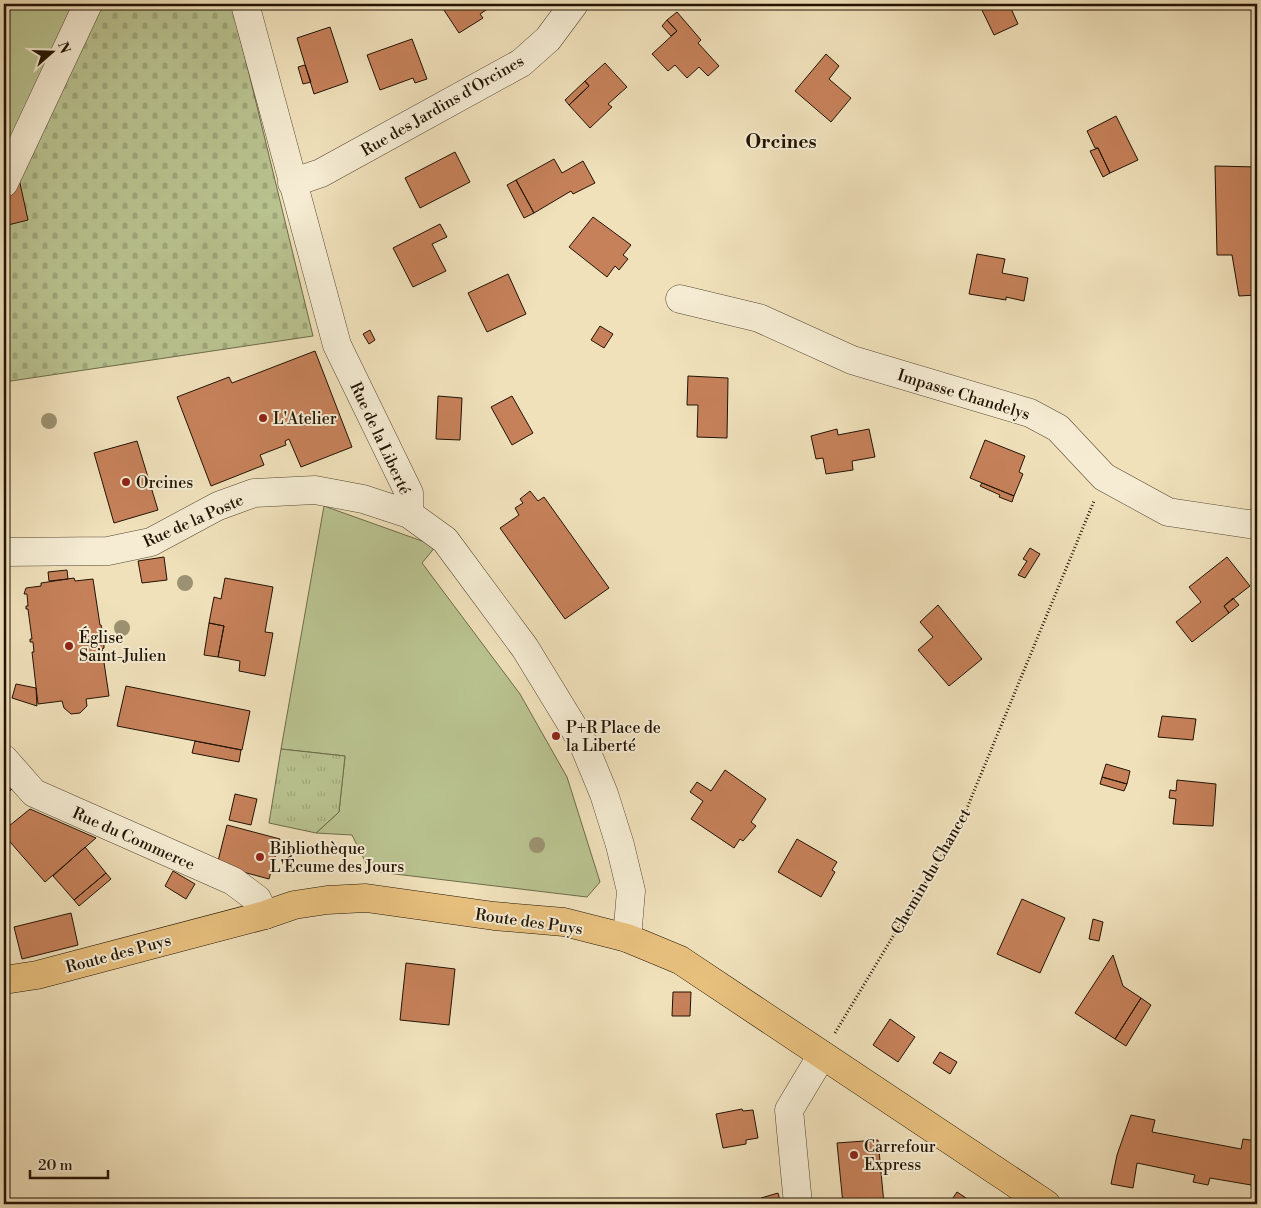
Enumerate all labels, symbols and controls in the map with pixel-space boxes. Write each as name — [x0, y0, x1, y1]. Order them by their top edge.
north arrow — [28, 28, 78, 78]
text: N — [53, 40, 74, 56]
street label: Rue des Jardins d'Orcines — [357, 51, 528, 161]
district label: Orcines — [745, 130, 817, 154]
street label: Impasse Chandelys — [895, 365, 1032, 425]
street label: Rue de la Liberté — [345, 379, 415, 498]
place label: L'Atelier — [273, 409, 337, 429]
marker: L'Atelier — [257, 412, 269, 424]
place label: Orcines — [136, 473, 193, 493]
marker: Orcines — [120, 476, 132, 488]
street label: Rue de la Poste — [140, 490, 247, 552]
place label: Église Saint-Julien — [79, 626, 167, 666]
marker: Église Saint-Julien — [63, 640, 75, 652]
place label: P+R Place de la Liberté — [566, 718, 661, 756]
marker: P+R Place de la Liberté — [550, 730, 562, 742]
street label: Rue du Commerce — [69, 803, 198, 875]
street label: Chemin du Chancet — [887, 805, 975, 938]
place label: Bibliothèque L'Écume des Jours — [269, 839, 404, 877]
marker: Bibliothèque L'Écume des Jours — [254, 851, 266, 863]
street label: Route des Puys — [474, 905, 584, 939]
street label: Route des Puys — [63, 930, 173, 978]
place label: Carrefour Express — [864, 1137, 936, 1175]
scale bar — [30, 1148, 108, 1180]
marker: Carrefour Express — [848, 1149, 860, 1161]
text: 20 m — [38, 1156, 73, 1175]

